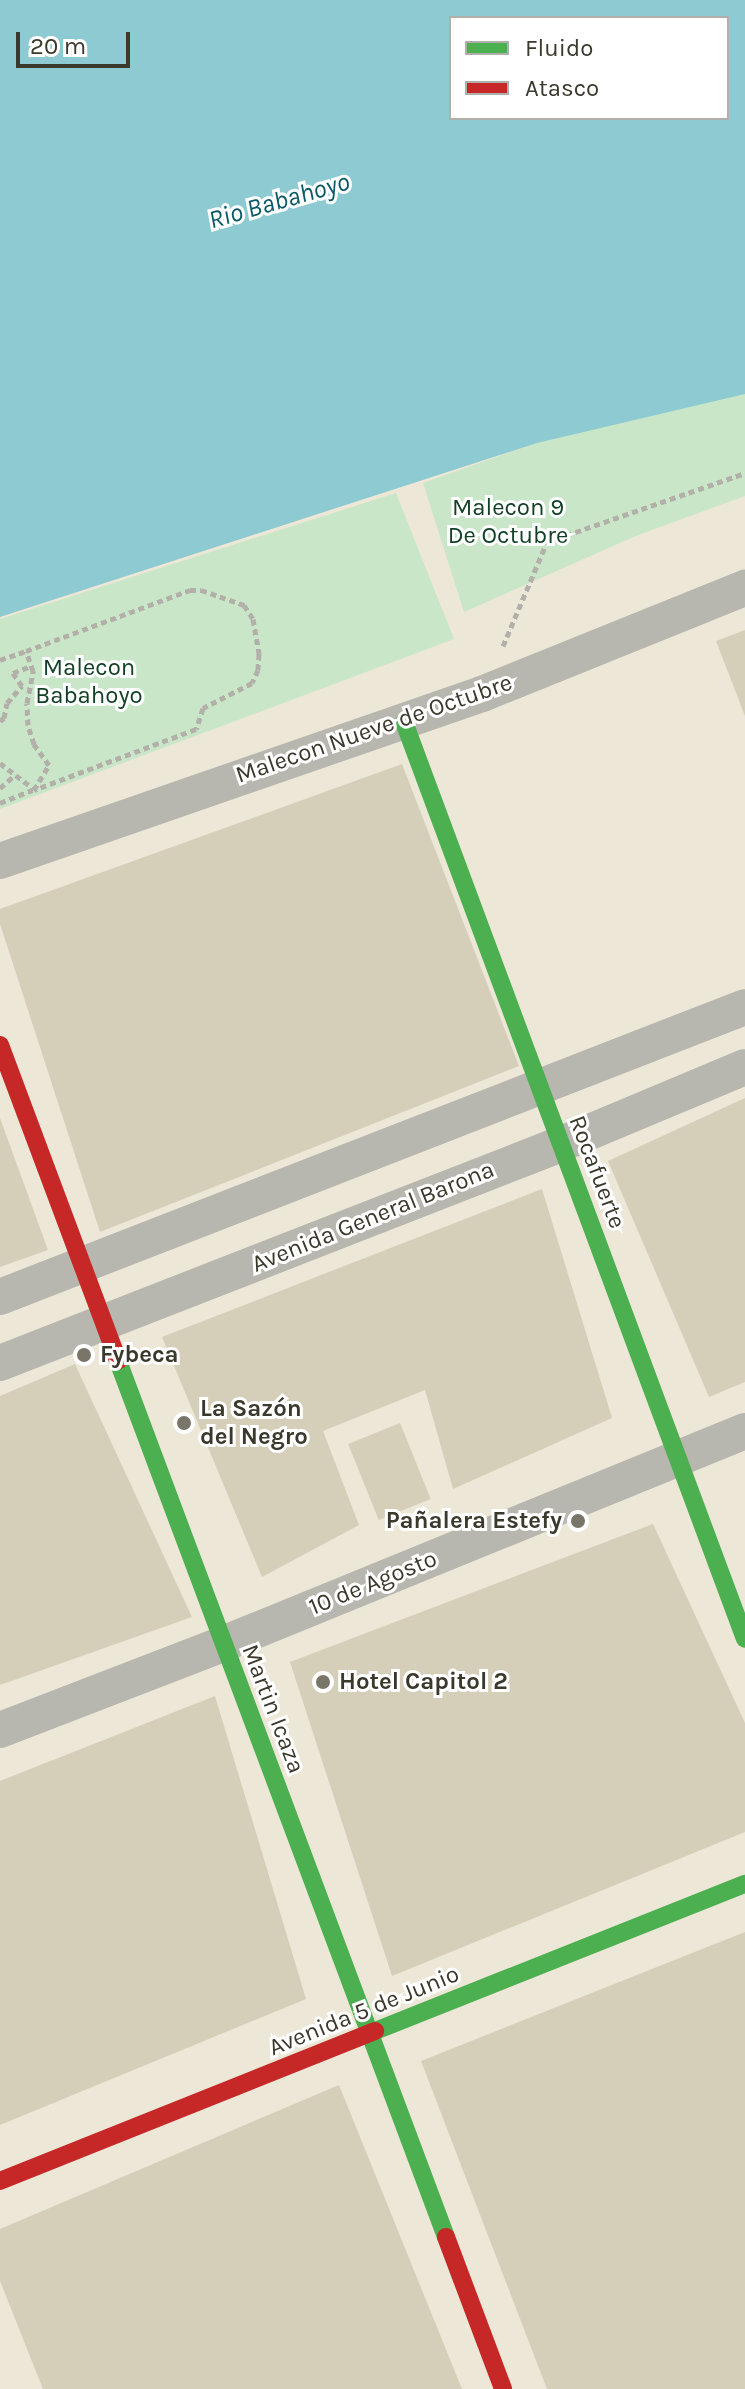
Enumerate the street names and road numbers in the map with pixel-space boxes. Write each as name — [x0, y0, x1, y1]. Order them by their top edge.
street label: Malecon Nueve de Octubre — [232, 668, 516, 790]
street label: Rocafuerte — [562, 1112, 632, 1232]
street label: Avenida General Barona — [248, 1155, 498, 1279]
street label: 10 de Agosto — [305, 1544, 441, 1622]
street label: Martin Icaza — [235, 1641, 311, 1777]
street label: Avenida 5 de Junio — [265, 1960, 463, 2062]

